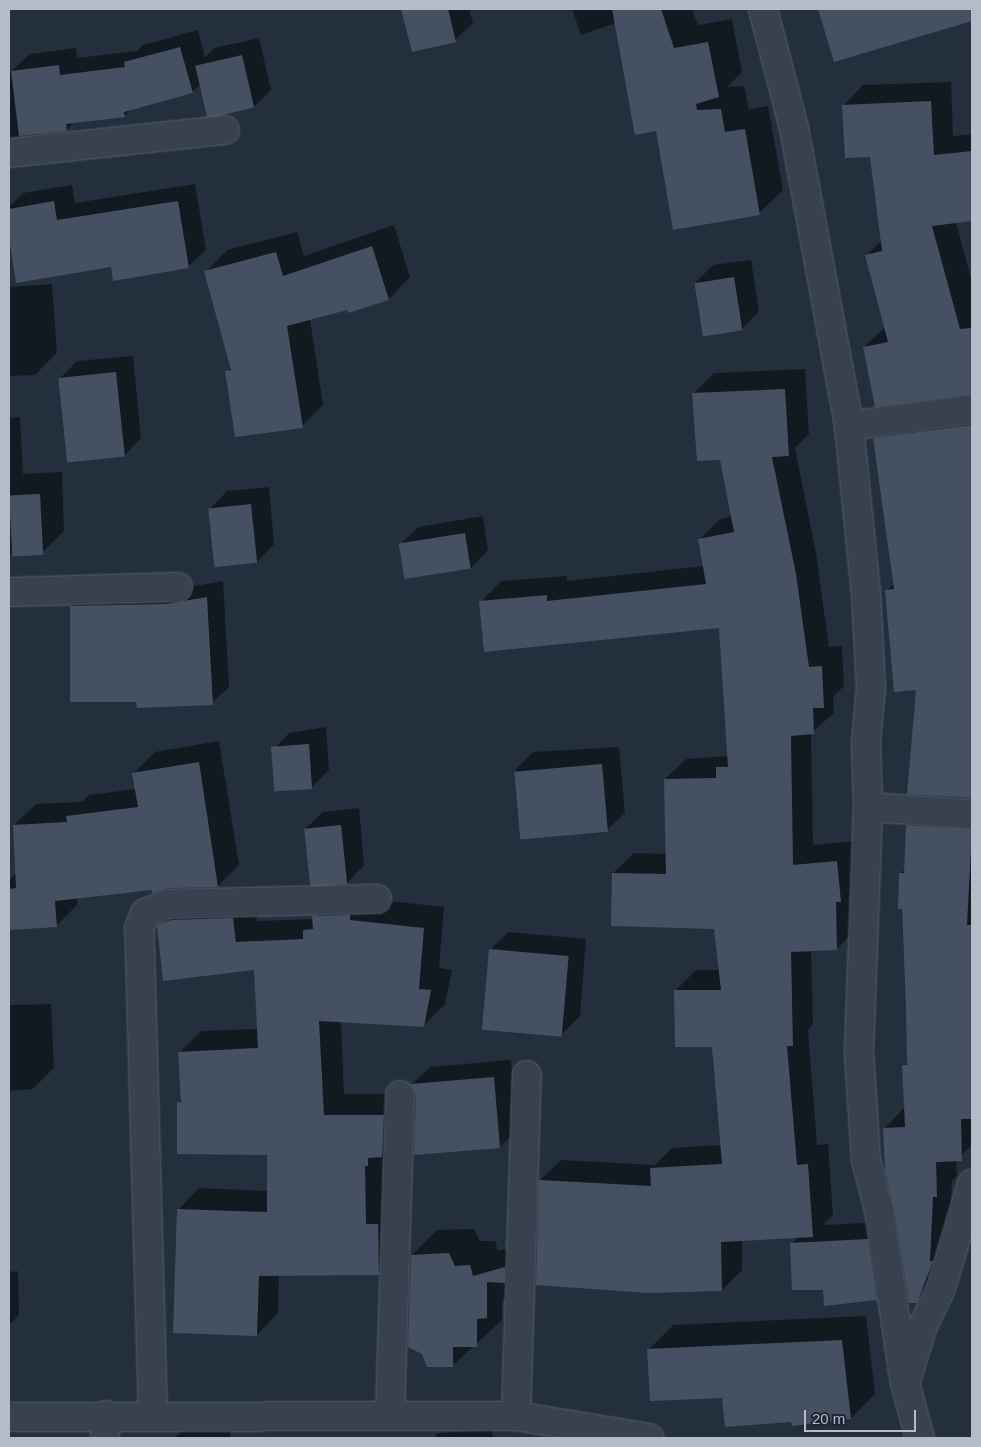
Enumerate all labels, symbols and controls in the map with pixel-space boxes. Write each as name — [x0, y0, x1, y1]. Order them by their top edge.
scale bar — [806, 1400, 918, 1432]
text: 20 m — [812, 1410, 845, 1427]

